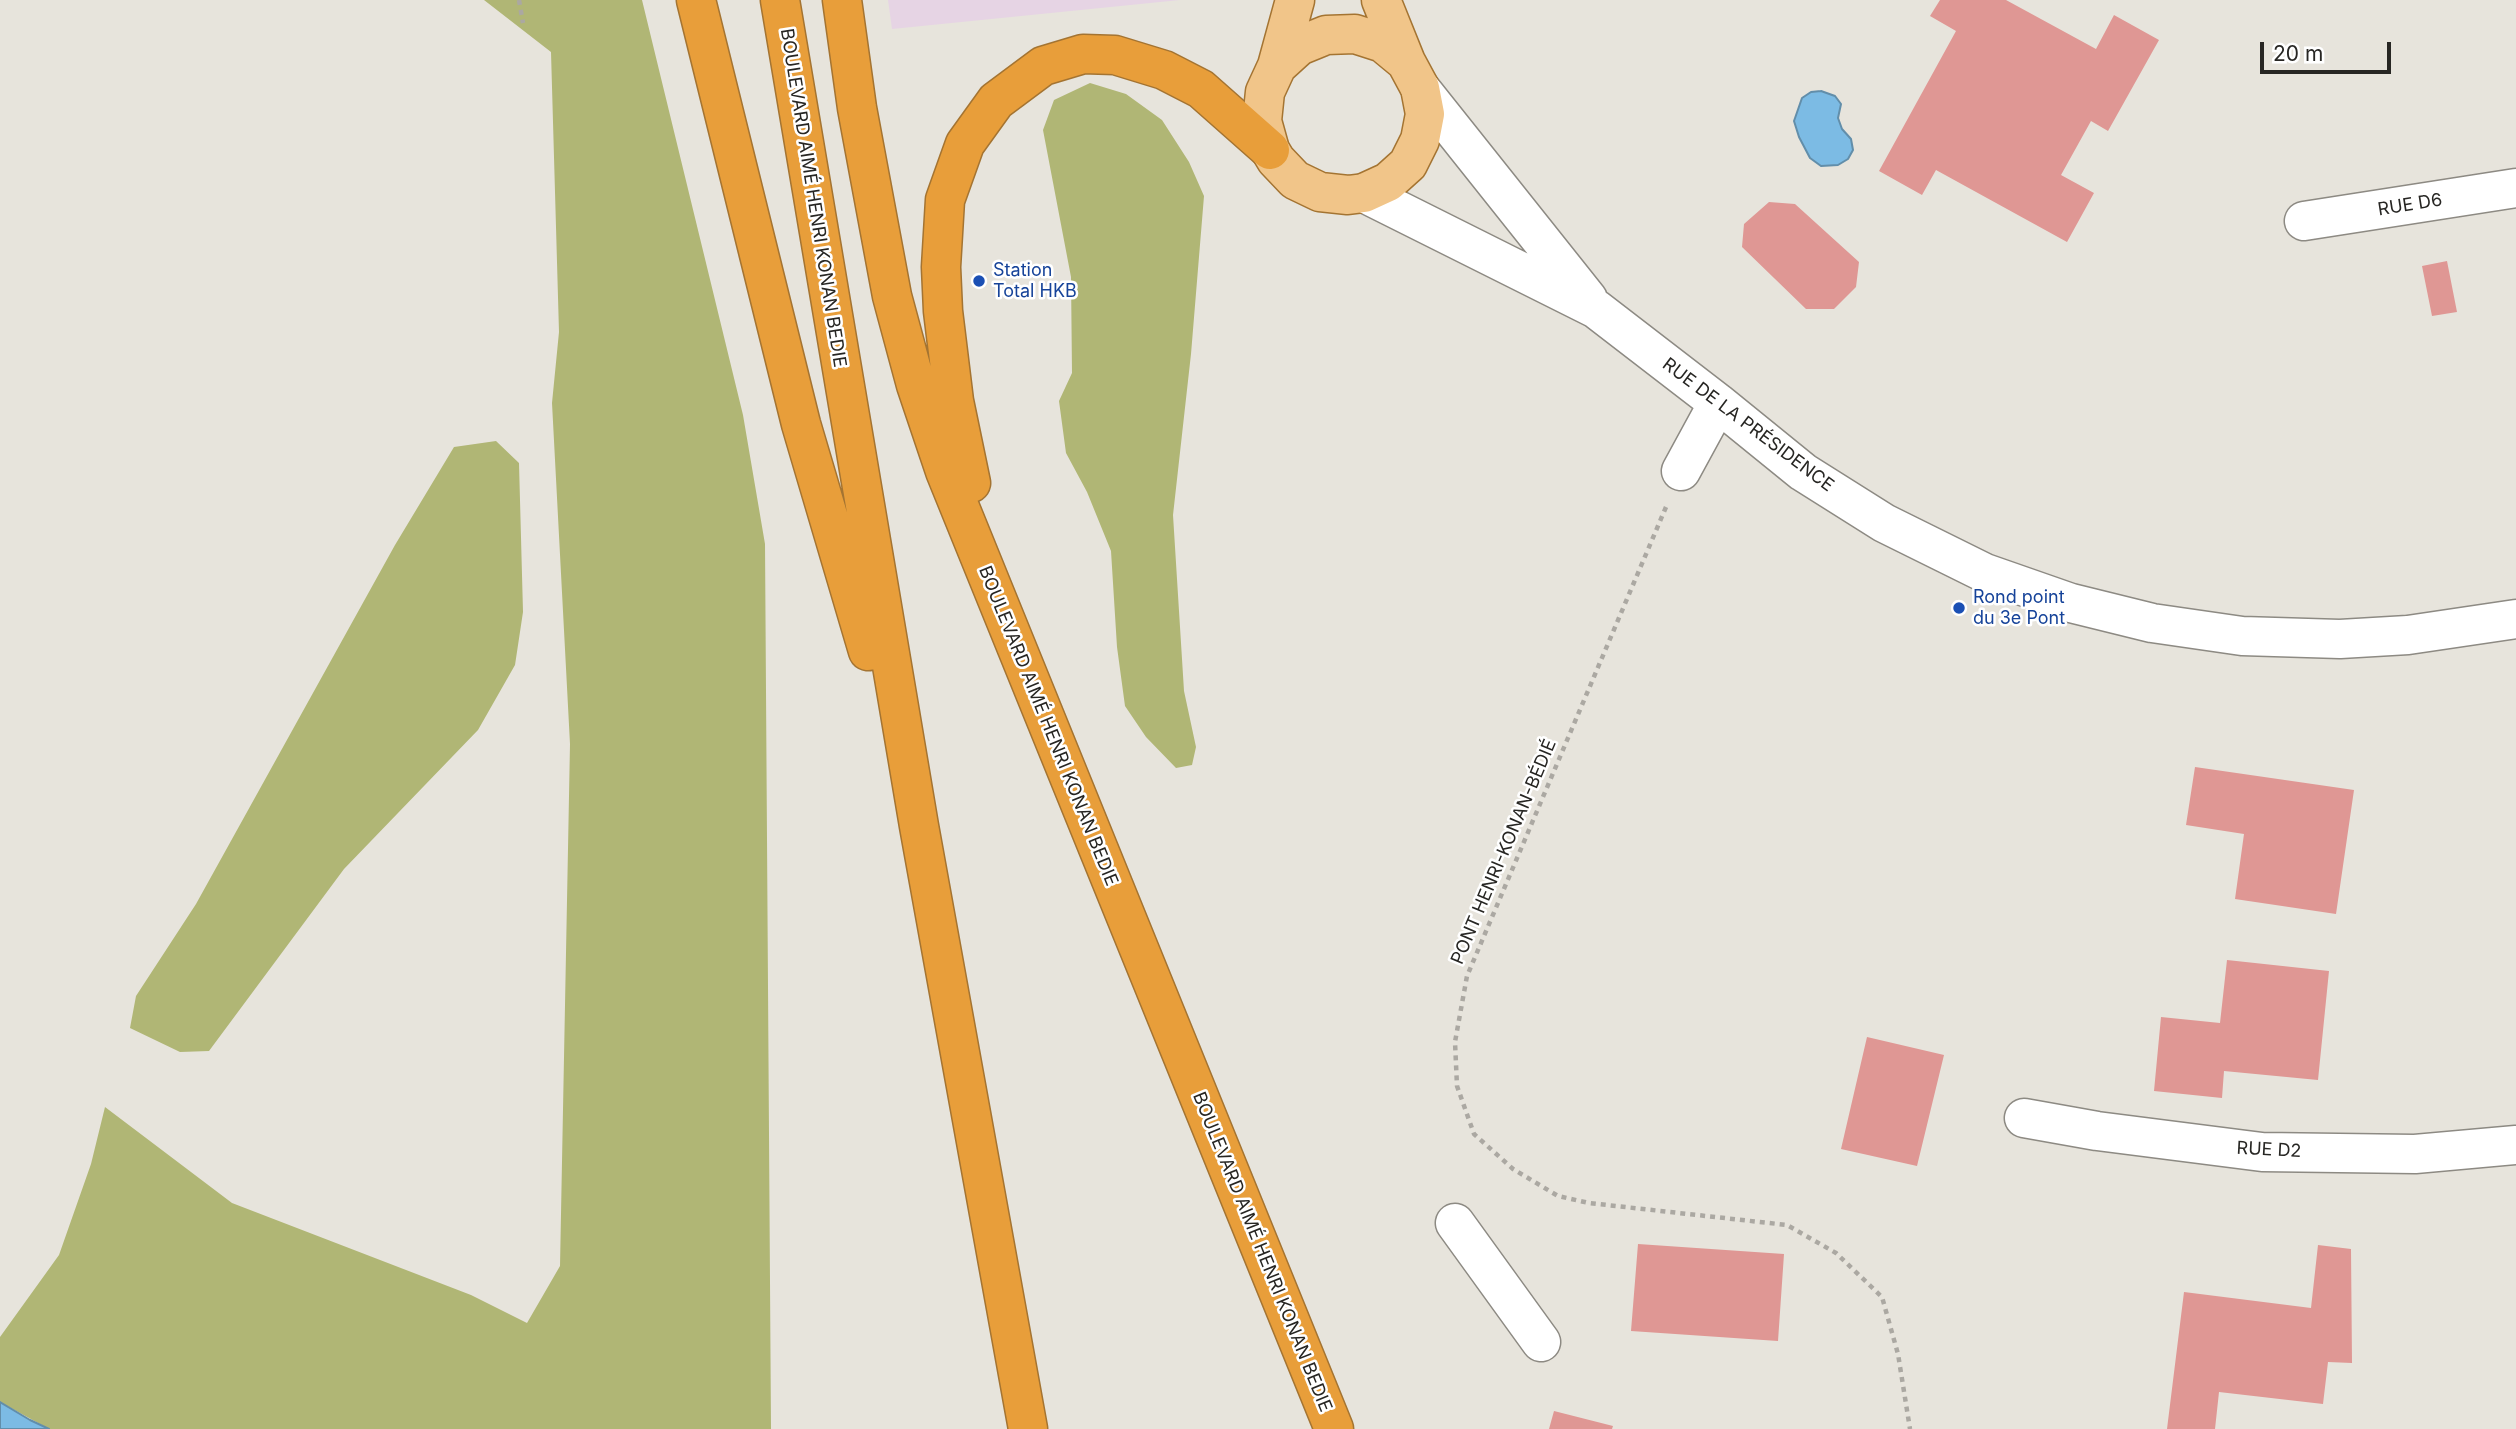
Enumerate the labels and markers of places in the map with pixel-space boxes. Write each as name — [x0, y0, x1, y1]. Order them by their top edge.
place label: Station Total HKB — [993, 260, 1077, 302]
marker: Station Total HKB — [971, 273, 987, 289]
place label: Rond point du 3e Pont — [1973, 587, 2065, 630]
marker: Rond point du 3e Pont — [1951, 600, 1967, 616]

